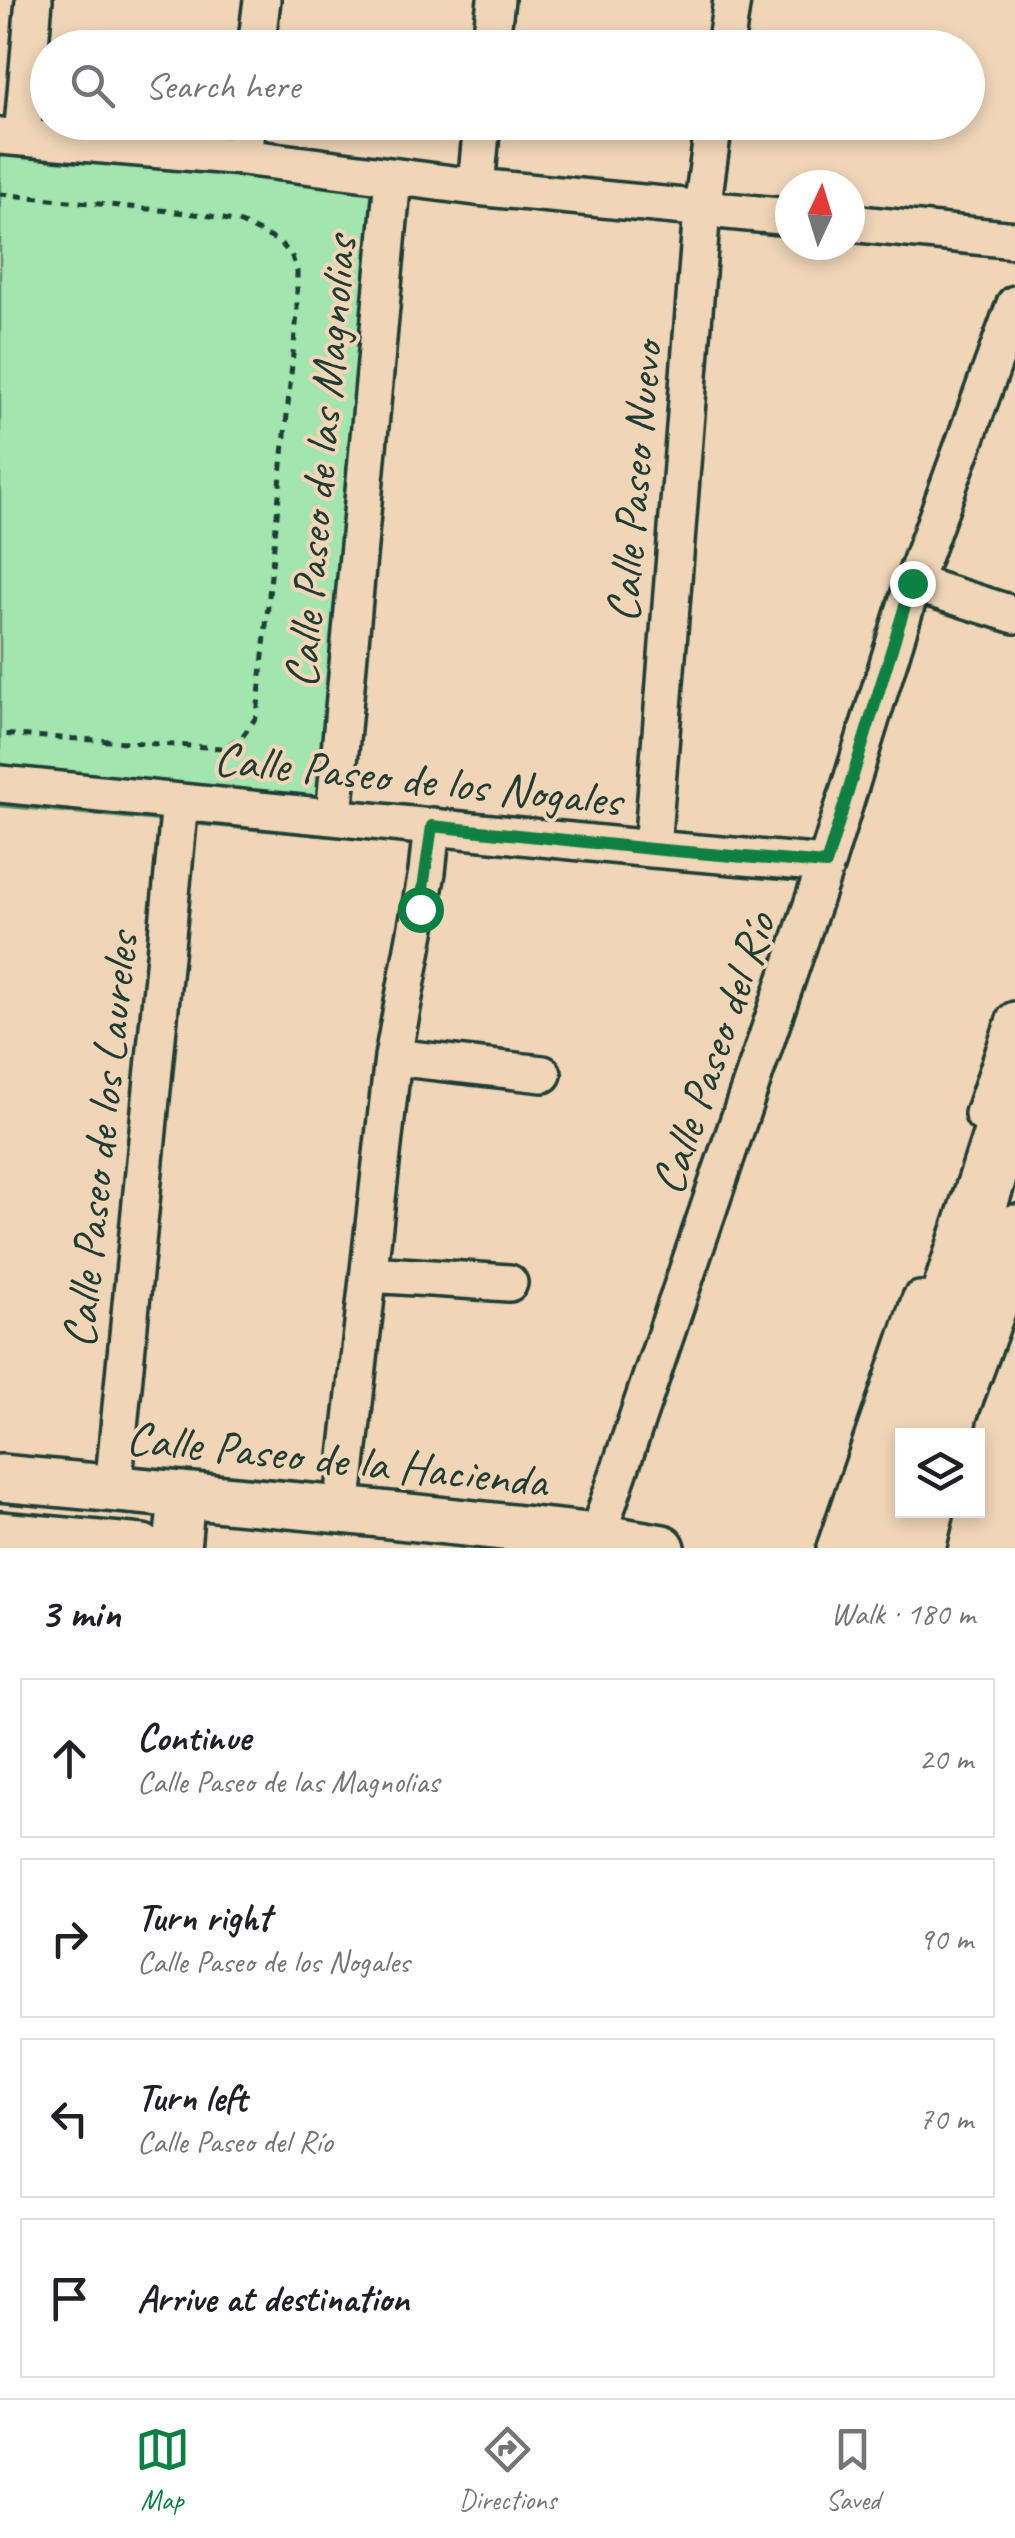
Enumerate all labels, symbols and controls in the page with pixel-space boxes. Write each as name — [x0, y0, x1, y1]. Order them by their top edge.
search box — [30, 30, 985, 140]
icon: search — [65, 58, 120, 113]
text: Search here — [145, 62, 300, 109]
north arrow — [775, 170, 865, 260]
street label: Calle Paseo de las Magnolias — [270, 229, 370, 690]
street label: Calle Paseo Nuevo — [592, 335, 677, 625]
route end — [890, 561, 936, 607]
street label: Calle Paseo de los Nogales — [211, 728, 628, 831]
route start — [398, 887, 444, 933]
street label: Calle Paseo del Río — [637, 902, 790, 1202]
street label: Calle Paseo de los Laureles — [48, 926, 152, 1351]
street label: Calle Paseo de la Hacienda — [124, 1407, 553, 1511]
map controls — [895, 1428, 985, 1518]
button: layers — [895, 1428, 985, 1518]
text: 3 min — [40, 1587, 120, 1640]
text: Walk · 180 m — [831, 1593, 975, 1634]
text: Continue — [137, 1714, 251, 1761]
icon: ahead — [42, 1731, 97, 1786]
text: 20 m — [919, 1738, 973, 1779]
text: Calle Paseo de las Magnolias — [137, 1761, 439, 1802]
text: Turn right — [137, 1894, 271, 1941]
icon: right — [42, 1911, 97, 1966]
text: 90 m — [919, 1918, 973, 1959]
text: Calle Paseo de los Nogales — [137, 1941, 410, 1982]
text: Turn left — [137, 2074, 247, 2121]
icon: left — [42, 2091, 97, 2146]
text: 70 m — [919, 2098, 973, 2139]
text: Calle Paseo del Río — [137, 2121, 333, 2162]
icon: arrive — [42, 2271, 97, 2326]
text: Arrive at destination — [137, 2275, 409, 2322]
tab: Map — [135, 2422, 190, 2517]
tab: Directions — [459, 2422, 556, 2517]
tab: Saved — [825, 2422, 880, 2517]

